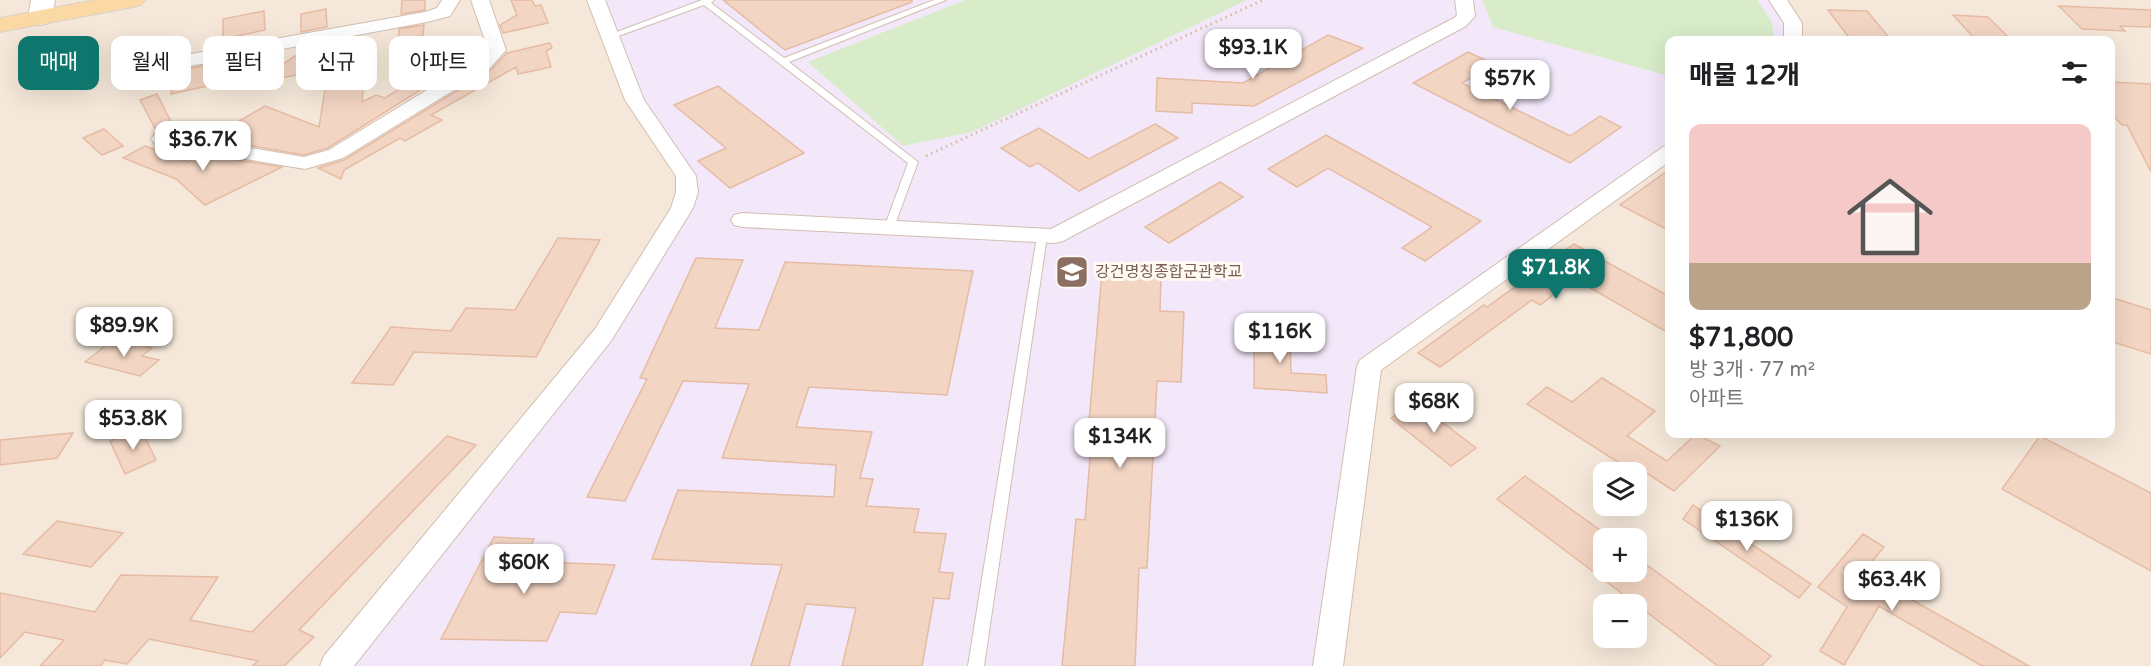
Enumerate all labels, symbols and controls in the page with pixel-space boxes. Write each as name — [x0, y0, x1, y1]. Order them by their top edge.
pin: $93.1K — [1204, 29, 1302, 80]
chip: 매매 — [18, 36, 99, 90]
chip: 월세 — [111, 36, 191, 90]
chip: 필터 — [203, 36, 284, 90]
chip: 신규 — [296, 36, 377, 90]
chip: 아파트 — [389, 36, 489, 90]
text: $93.1K — [1219, 36, 1287, 60]
icon: filters — [2058, 56, 2091, 89]
pin: $57K — [1474, 60, 1546, 111]
text: 매물 12개 — [1689, 60, 1800, 91]
text: $57K — [1485, 67, 1535, 91]
pin: $36.7K — [154, 121, 252, 172]
text: $36.7K — [169, 128, 237, 152]
icon: home — [1836, 163, 1944, 271]
pin: $71.8K — [1507, 249, 1605, 300]
school or university icon: 강건명칭종합군관학교 — [1054, 254, 1090, 290]
text: $71.8K — [1522, 256, 1590, 280]
place label: 강건명칭종합군관학교 — [1095, 262, 1242, 282]
pin: $89.9K — [75, 307, 173, 358]
pin: $116K — [1238, 313, 1322, 364]
text: $89.9K — [90, 314, 158, 338]
text: $116K — [1248, 320, 1312, 344]
text: $71,800 — [1689, 322, 1793, 353]
text: 방 3개 · 77 m² — [1689, 358, 1815, 382]
pin: $68K — [1398, 383, 1470, 434]
text: 아파트 — [1689, 387, 1744, 411]
text: $68K — [1409, 390, 1459, 414]
pin: $53.8K — [84, 400, 182, 451]
text: $53.8K — [99, 407, 167, 431]
pin: $134K — [1078, 418, 1162, 469]
text: $134K — [1088, 425, 1152, 449]
map controls — [1593, 462, 1647, 648]
button: layers — [1593, 462, 1647, 516]
pin: $136K — [1705, 501, 1789, 552]
text: $136K — [1715, 508, 1779, 532]
button: + — [1593, 528, 1647, 582]
pin: $60K — [488, 544, 560, 595]
text: $60K — [499, 551, 549, 575]
pin: $63.4K — [1843, 561, 1941, 612]
text: $63.4K — [1858, 568, 1926, 592]
button: − — [1593, 594, 1647, 648]

